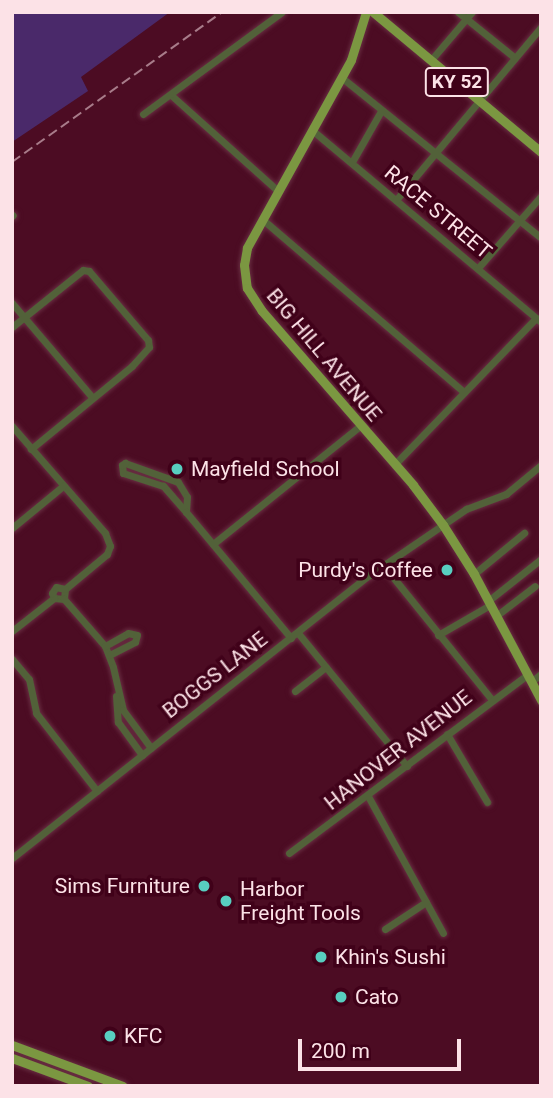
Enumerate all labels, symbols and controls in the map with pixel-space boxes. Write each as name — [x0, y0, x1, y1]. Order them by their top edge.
road number: KY 52 — [424, 66, 490, 97]
street label: RACE STREET — [379, 160, 497, 264]
street label: BIG HILL AVENUE — [261, 284, 387, 426]
place label: Mayfield School — [191, 456, 340, 482]
marker: Mayfield School — [169, 461, 185, 477]
place label: Purdy's Coffee — [298, 557, 433, 583]
marker: Purdy's Coffee — [439, 562, 455, 578]
street label: BOGGS LANE — [158, 626, 272, 724]
street label: HANOVER AVENUE — [319, 685, 477, 815]
place label: Sims Furniture — [55, 873, 190, 899]
place label: Harbor Freight Tools — [240, 876, 361, 926]
marker: Sims Furniture — [196, 878, 212, 894]
marker: Harbor Freight Tools — [218, 893, 234, 909]
place label: Khin's Sushi — [335, 944, 446, 970]
marker: Khin's Sushi — [313, 949, 329, 965]
place label: Cato — [355, 984, 399, 1010]
marker: Cato — [333, 989, 349, 1005]
place label: KFC — [124, 1023, 162, 1049]
scale bar — [301, 1024, 464, 1068]
marker: KFC — [102, 1028, 118, 1044]
text: 200 m — [311, 1039, 370, 1063]

